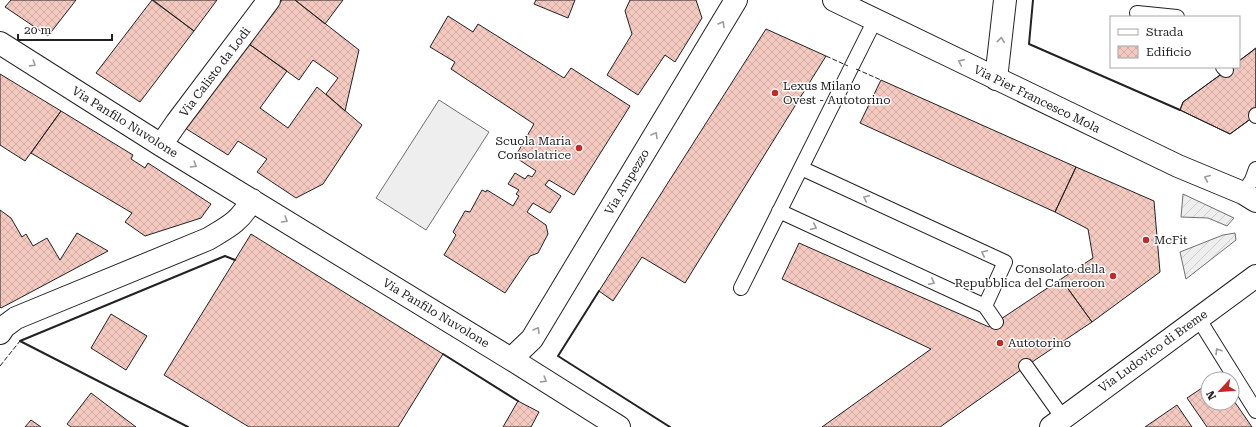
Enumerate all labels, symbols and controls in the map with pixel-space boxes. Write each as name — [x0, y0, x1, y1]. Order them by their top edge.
scale bar — [18, 16, 112, 42]
legend — [1110, 16, 1240, 68]
one-way arrow — [717, 21, 725, 28]
text: 20 m — [24, 23, 51, 37]
street label: Via Calisto da Lodi — [177, 24, 253, 120]
text: Strada — [1146, 25, 1184, 39]
one-way arrow — [996, 37, 1005, 44]
text: Edificio — [1146, 45, 1191, 59]
one-way arrow — [29, 59, 36, 67]
one-way arrow — [958, 59, 966, 67]
street label: Via Pier Francesco Mola — [971, 62, 1103, 136]
place label: Lexus Milano Ovest - Autotorino — [783, 79, 891, 107]
street label: Via Panfilo Nuvolone — [70, 84, 181, 160]
marker: Lexus Milano Ovest - Autotorino — [770, 88, 780, 98]
one-way arrow — [650, 132, 657, 139]
place label: Scuola Maria Consolatrice — [495, 134, 571, 162]
marker: Scuola Maria Consolatrice — [574, 143, 584, 153]
street label: Via Ampezzo — [602, 147, 652, 217]
one-way arrow — [190, 160, 197, 168]
one-way arrow — [1204, 174, 1211, 182]
one-way arrow — [863, 195, 870, 203]
one-way arrow — [281, 216, 288, 223]
one-way arrow — [810, 222, 818, 230]
place label: McFit — [1154, 233, 1188, 247]
marker: McFit — [1141, 235, 1151, 245]
one-way arrow — [981, 249, 988, 257]
place label: Consolato della Repubblica del Cameroon — [955, 262, 1105, 290]
marker: Consolato della Repubblica del Cameroon — [1108, 271, 1118, 281]
street label: Via Panfilo Nuvolone — [380, 276, 492, 351]
one-way arrow — [928, 277, 936, 285]
street label: Via Ludovico di Breme — [1096, 307, 1210, 395]
one-way arrow — [533, 327, 540, 334]
place label: Autotorino — [1008, 336, 1071, 350]
marker: Autotorino — [995, 338, 1005, 348]
one-way arrow — [1216, 349, 1223, 356]
north arrow — [1200, 371, 1240, 411]
one-way arrow — [540, 375, 547, 382]
text: N — [1204, 388, 1219, 402]

